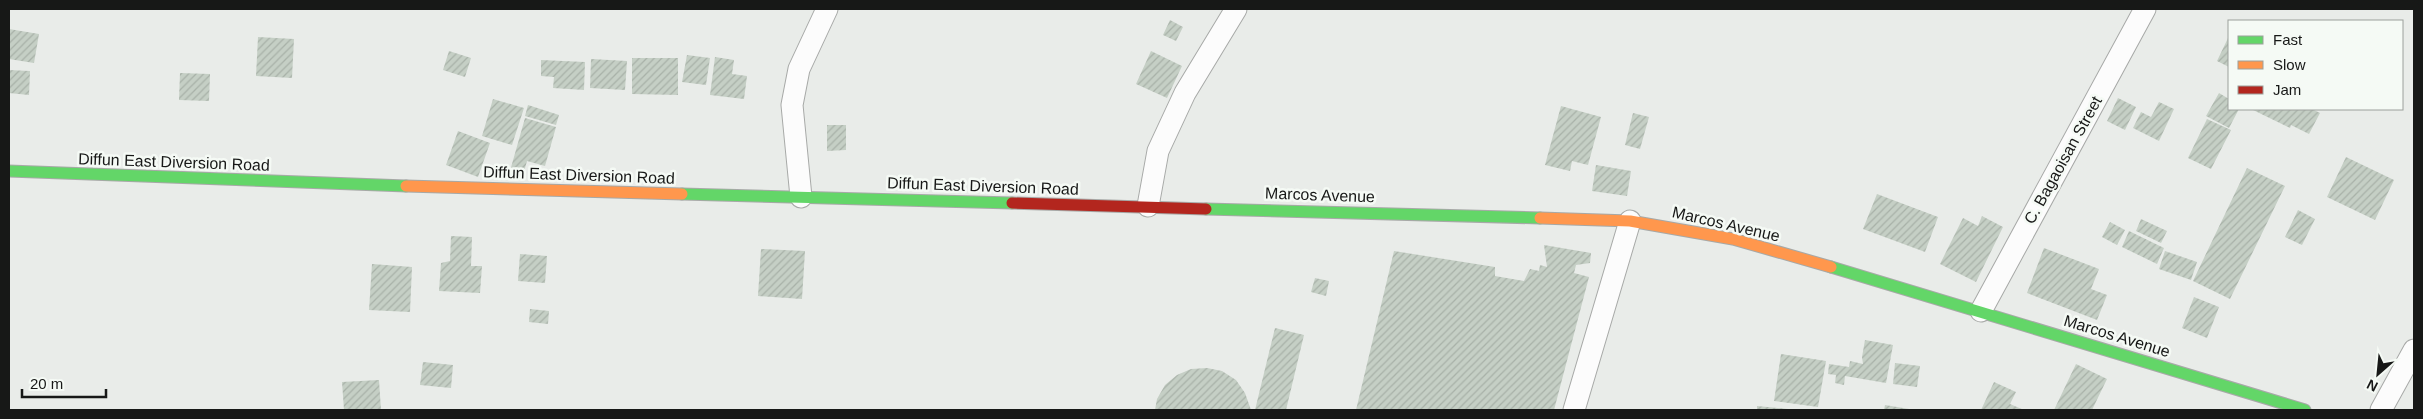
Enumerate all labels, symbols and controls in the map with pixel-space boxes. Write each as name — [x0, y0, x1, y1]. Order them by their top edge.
legend — [2228, 20, 2403, 110]
text: Fast — [2273, 31, 2303, 48]
text: Slow — [2273, 56, 2306, 73]
text: Jam — [2273, 81, 2301, 98]
street label: C. Bagaoisan Street — [2021, 93, 2105, 227]
street label: Diffun East Diversion Road — [78, 150, 270, 174]
street label: Diffun East Diversion Road — [483, 163, 675, 187]
street label: Diffun East Diversion Road — [887, 174, 1079, 198]
street label: Marcos Avenue — [1265, 185, 1375, 205]
street label: Marcos Avenue — [1670, 203, 1782, 245]
street label: Marcos Avenue — [2062, 312, 2172, 360]
north arrow — [2353, 349, 2403, 399]
scale bar — [22, 366, 106, 398]
text: 20 m — [30, 375, 63, 392]
text: N — [2364, 376, 2380, 395]

